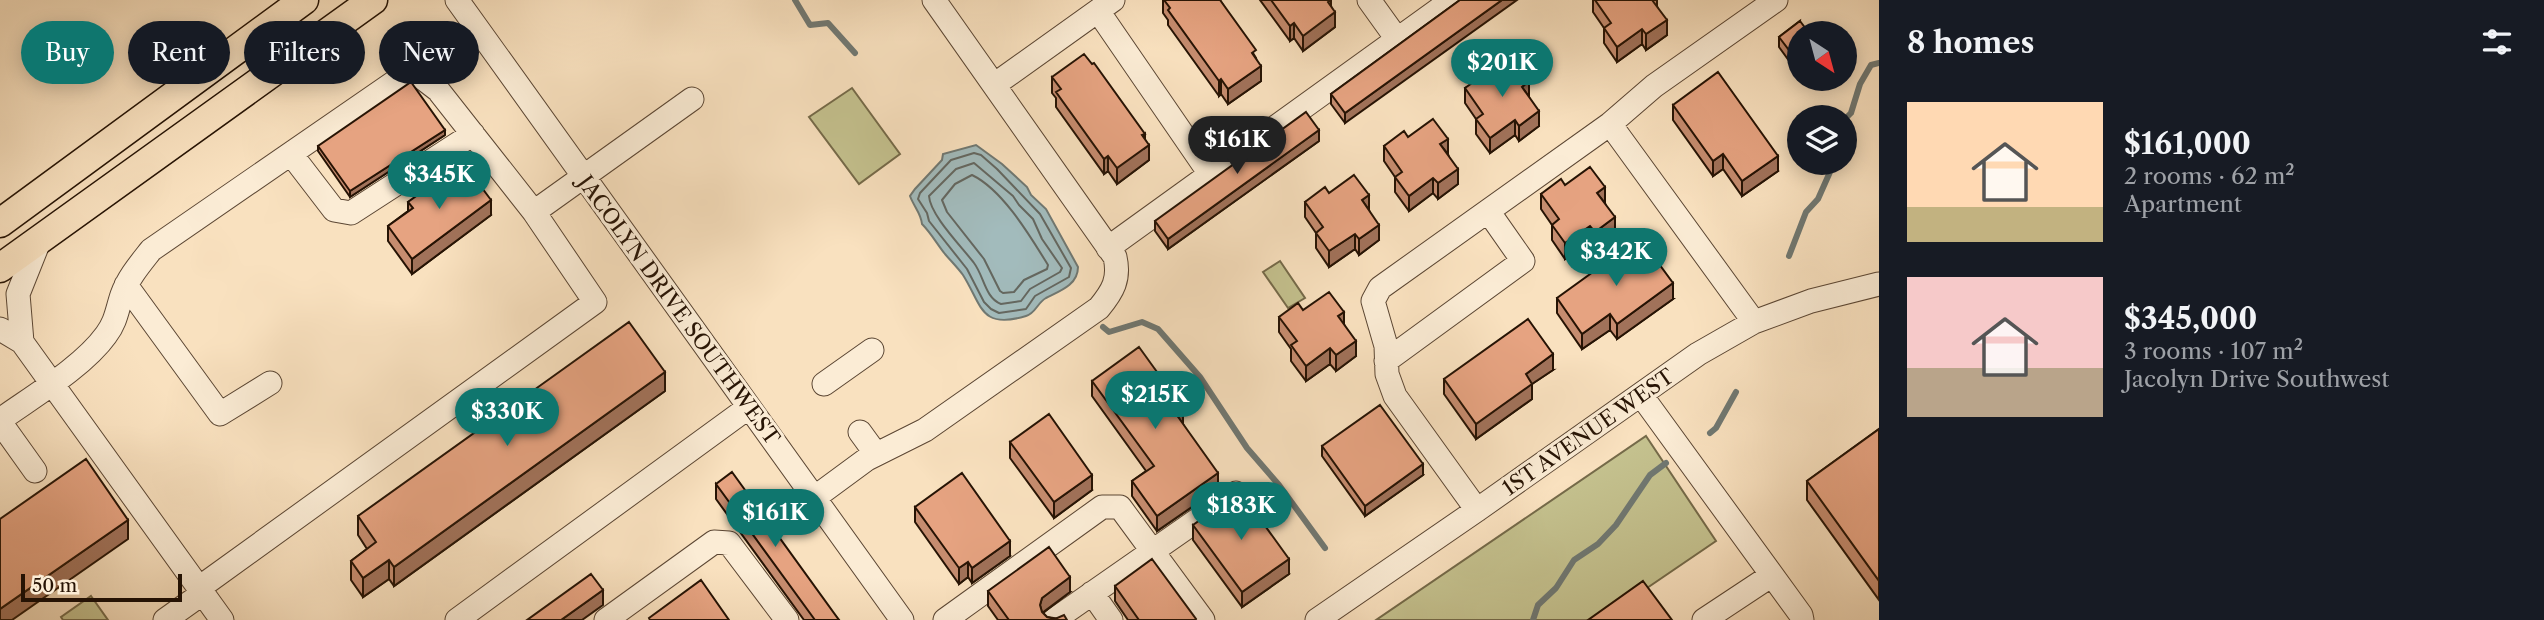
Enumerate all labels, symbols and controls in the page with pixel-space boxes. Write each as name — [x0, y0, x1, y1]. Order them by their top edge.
chip: Buy — [21, 21, 114, 84]
chip: Rent — [128, 21, 230, 84]
chip: Filters — [244, 21, 365, 84]
chip: New — [379, 21, 479, 84]
north arrow — [1787, 21, 1857, 91]
map controls — [1787, 21, 1857, 175]
icon: filters — [2478, 23, 2516, 61]
text: 8 homes — [1907, 24, 2034, 61]
pin: $201K — [1453, 40, 1551, 99]
text: $201K — [1467, 48, 1537, 76]
button: layers — [1787, 105, 1857, 175]
pin: $161K — [1188, 116, 1286, 176]
text: $161K — [1204, 125, 1270, 153]
text: $161,000 — [2124, 125, 2251, 162]
icon: home — [1963, 130, 2047, 214]
pin: $345K — [390, 152, 488, 211]
text: $345K — [404, 160, 474, 188]
text: 2 rooms · 62 m² — [2124, 162, 2295, 190]
street label: JACOLYN DRIVE SOUTHWEST — [571, 168, 785, 450]
text: Apartment — [2124, 190, 2242, 218]
pin: $342K — [1567, 229, 1665, 288]
text: $342K — [1580, 237, 1652, 265]
text: $345,000 — [2124, 300, 2257, 337]
icon: home — [1963, 305, 2047, 389]
text: 3 rooms · 107 m² — [2124, 337, 2303, 365]
street label: 1ST AVENUE WEST — [1498, 363, 1679, 501]
text: Jacolyn Drive Southwest — [2124, 365, 2389, 393]
pin: $215K — [1106, 372, 1204, 431]
text: $215K — [1121, 380, 1189, 408]
pin: $330K — [458, 388, 556, 448]
text: $330K — [471, 397, 543, 425]
pin: $183K — [1192, 482, 1290, 542]
pin: $161K — [726, 490, 824, 549]
text: $183K — [1207, 491, 1275, 519]
text: $161K — [742, 498, 808, 526]
scale bar — [21, 571, 182, 603]
text: 50 m — [32, 574, 77, 597]

